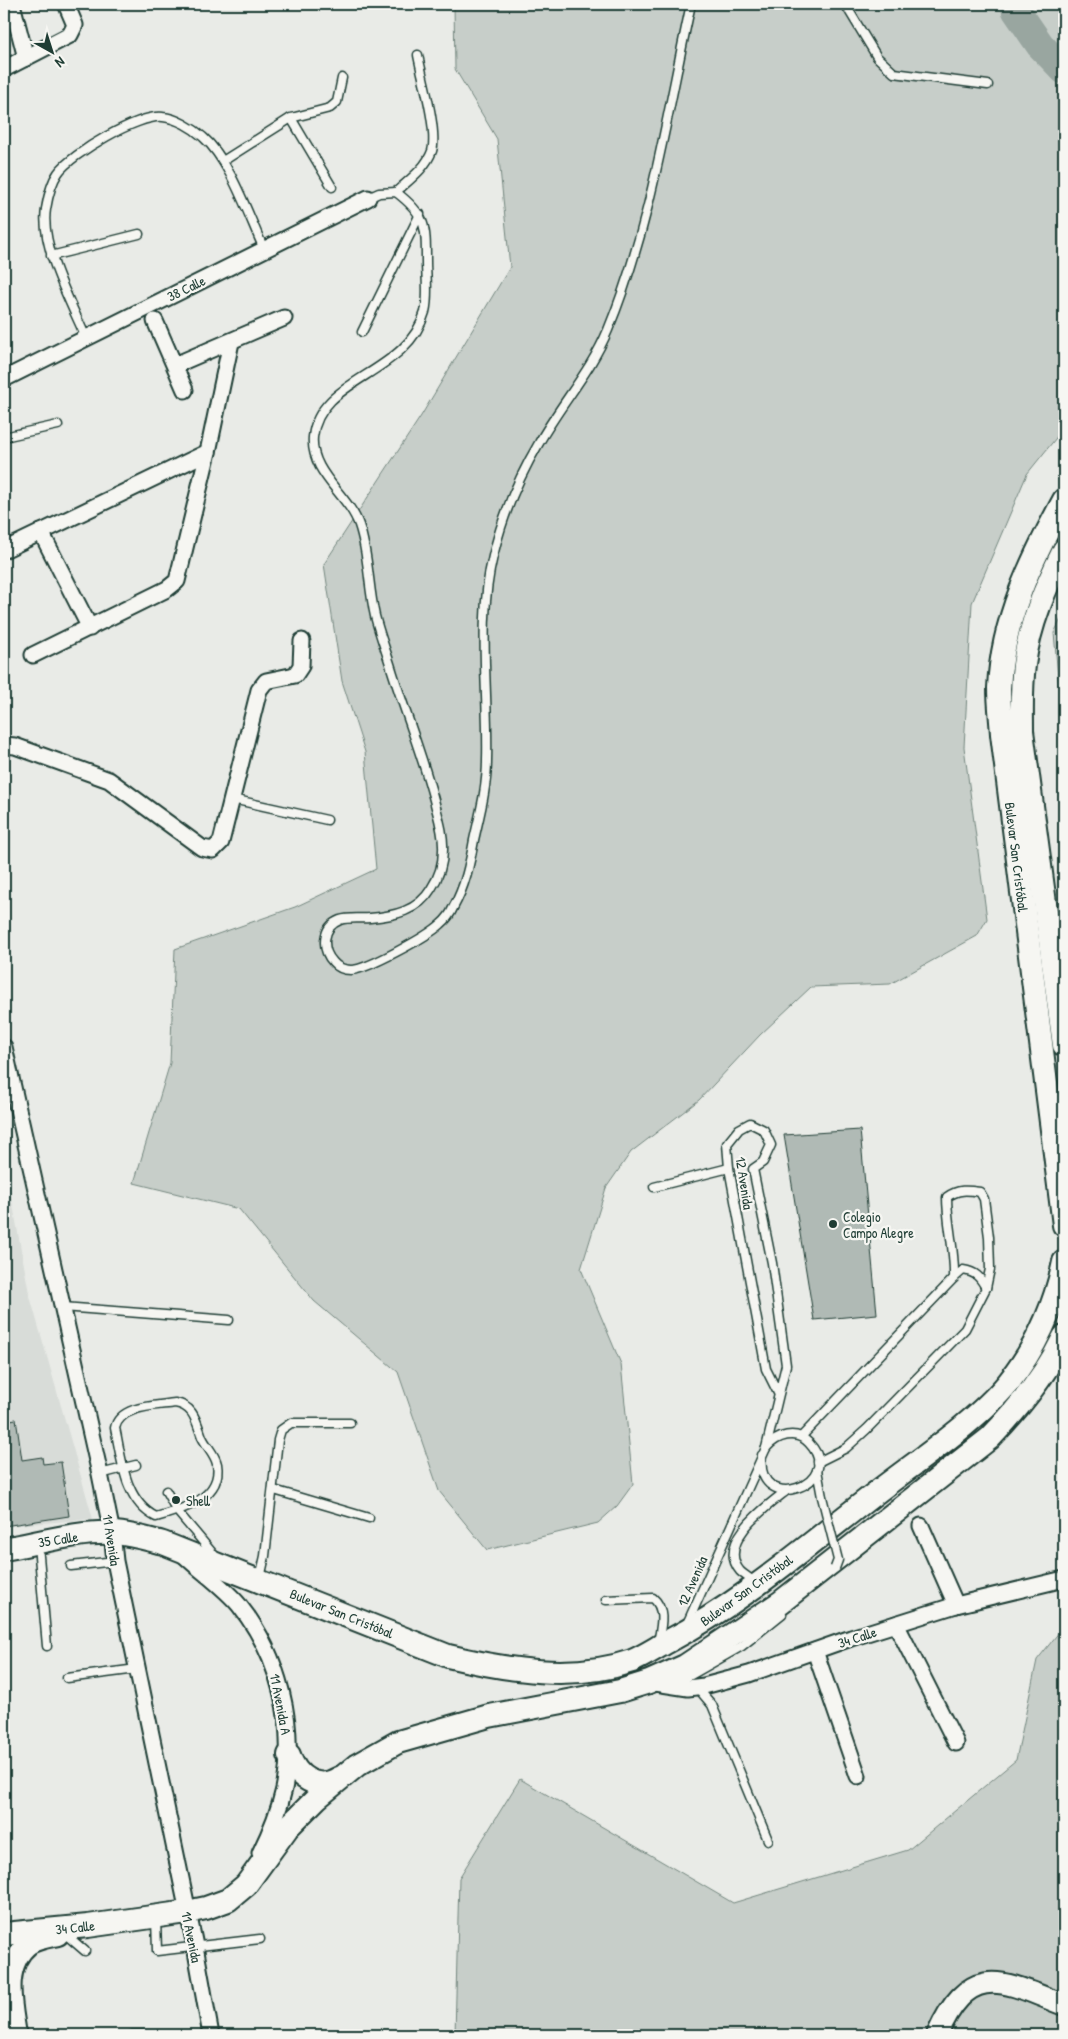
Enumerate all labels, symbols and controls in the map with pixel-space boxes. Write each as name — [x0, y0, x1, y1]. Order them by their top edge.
north arrow — [28, 28, 78, 78]
text: N — [51, 53, 69, 73]
street label: 38 Calle — [164, 270, 209, 305]
street label: Bulevar San Cristóbal — [1001, 801, 1033, 913]
street label: 12 Avenida — [731, 1155, 759, 1211]
place label: Colegio Campo Alegre — [843, 1207, 914, 1243]
marker: Colegio Campo Alegre — [827, 1218, 839, 1230]
place label: Shell — [186, 1491, 211, 1510]
marker: Shell — [170, 1494, 182, 1506]
street label: 11 Avenida — [99, 1513, 126, 1568]
street label: 35 Calle — [37, 1526, 80, 1552]
street label: Bulevar San Cristóbal — [696, 1550, 796, 1630]
street label: 12 Avenida — [672, 1552, 712, 1609]
street label: Bulevar San Cristóbal — [287, 1584, 397, 1643]
street label: 34 Calle — [835, 1622, 879, 1652]
street label: 11 Avenida A — [266, 1672, 296, 1736]
street label: 11 Avenida — [177, 1910, 207, 1965]
street label: 34 Calle — [54, 1915, 96, 1939]

